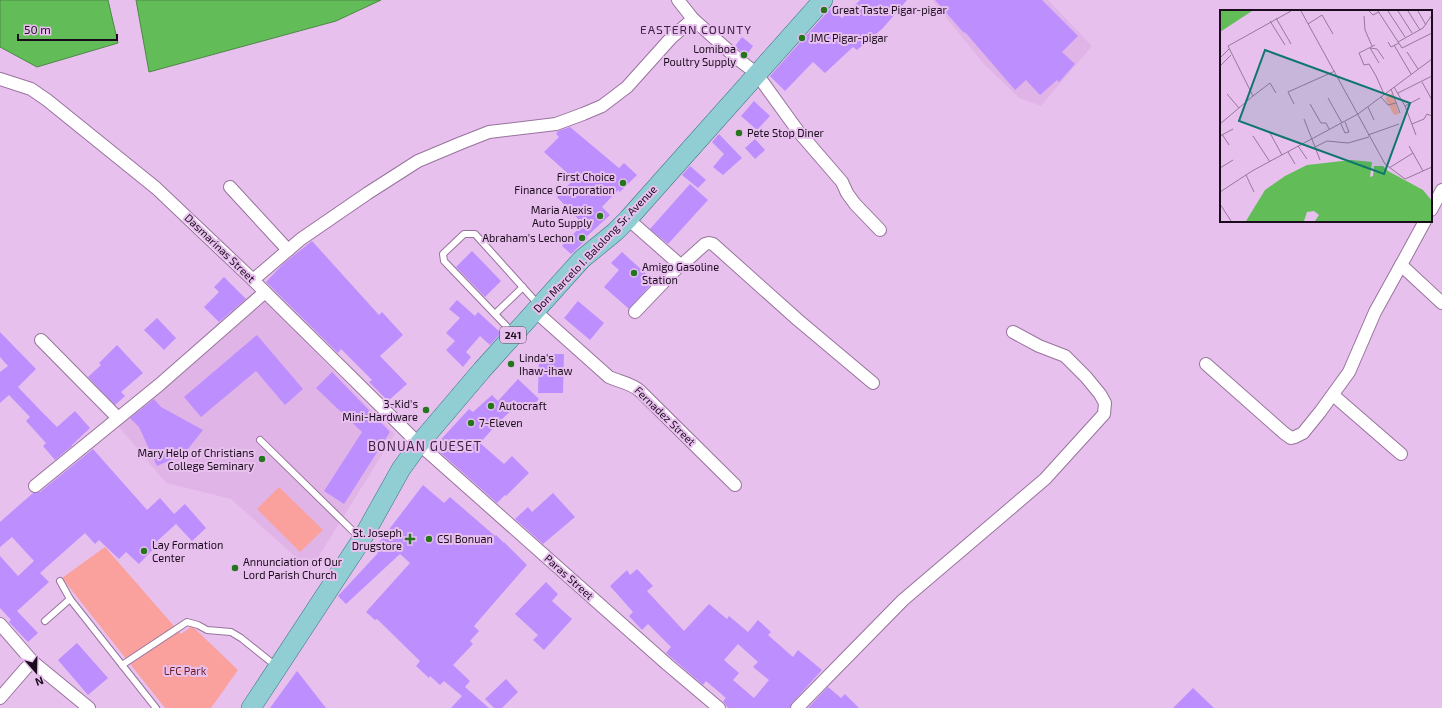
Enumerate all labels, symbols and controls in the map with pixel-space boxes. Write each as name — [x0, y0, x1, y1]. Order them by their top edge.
place label: Great Taste Pigar-pigar — [832, 3, 947, 16]
marker: Great Taste Pigar-pigar — [819, 5, 829, 15]
inset map — [1220, 10, 1432, 222]
scale bar — [18, 16, 117, 42]
text: 50 m — [24, 22, 51, 36]
district label: EASTERN COUNTY — [640, 22, 752, 36]
place label: JMC Pigar-pigar — [810, 31, 889, 44]
marker: JMC Pigar-pigar — [797, 33, 807, 43]
place label: Lomiboa Poultry Supply — [663, 42, 736, 68]
marker: Lomiboa Poultry Supply — [739, 50, 749, 60]
place label: Pete Stop Diner — [747, 126, 825, 139]
marker: Pete Stop Diner — [734, 128, 744, 138]
place label: First Choice Finance Corporation — [514, 170, 615, 196]
marker: First Choice Finance Corporation — [618, 178, 628, 188]
street label: Don Marcelo I. Balolong Sr. Avenue — [530, 182, 659, 315]
place label: Maria Alexis Auto Supply — [531, 203, 592, 229]
street label: Dasmarinas Street — [182, 211, 258, 285]
marker: Maria Alexis Auto Supply — [595, 211, 605, 221]
place label: Abraham's Lechon — [482, 231, 574, 244]
marker: Abraham's Lechon — [577, 233, 587, 243]
place label: Amigo Gasoline Station — [642, 260, 719, 286]
marker: Amigo Gasoline Station — [629, 268, 639, 278]
road number: 241 — [500, 327, 526, 343]
place label: Linda's Ihaw-ihaw — [519, 351, 573, 377]
marker: Linda's Ihaw-ihaw — [506, 359, 516, 369]
street label: Fernadez Street — [632, 383, 698, 448]
place label: 3-Kid's Mini-Hardware — [342, 397, 418, 423]
place label: Autocraft — [499, 399, 547, 412]
marker: Autocraft — [486, 401, 496, 411]
marker: 3-Kid's Mini-Hardware — [421, 405, 431, 415]
place label: 7-Eleven — [479, 416, 523, 429]
marker: 7-Eleven — [466, 418, 476, 428]
district label: BONUAN GUESET — [368, 438, 482, 454]
place label: Mary Help of Christians College Seminary — [138, 446, 254, 472]
marker: Mary Help of Christians College Seminary — [257, 454, 267, 464]
place label: St. Joseph Drugstore — [352, 526, 402, 552]
place label: CSI Bonuan — [437, 532, 493, 545]
marker: St. Joseph Drugstore — [405, 534, 415, 544]
marker: CSI Bonuan — [424, 534, 434, 544]
place label: Lay Formation Center — [152, 538, 223, 564]
marker: Lay Formation Center — [139, 546, 149, 556]
street label: Paras Street — [542, 551, 597, 602]
place label: Annunciation of Our Lord Parish Church — [243, 555, 343, 581]
marker: Annunciation of Our Lord Parish Church — [230, 563, 240, 573]
north arrow — [16, 652, 56, 692]
park label: LFC Park — [164, 664, 207, 677]
text: N — [34, 674, 46, 689]

